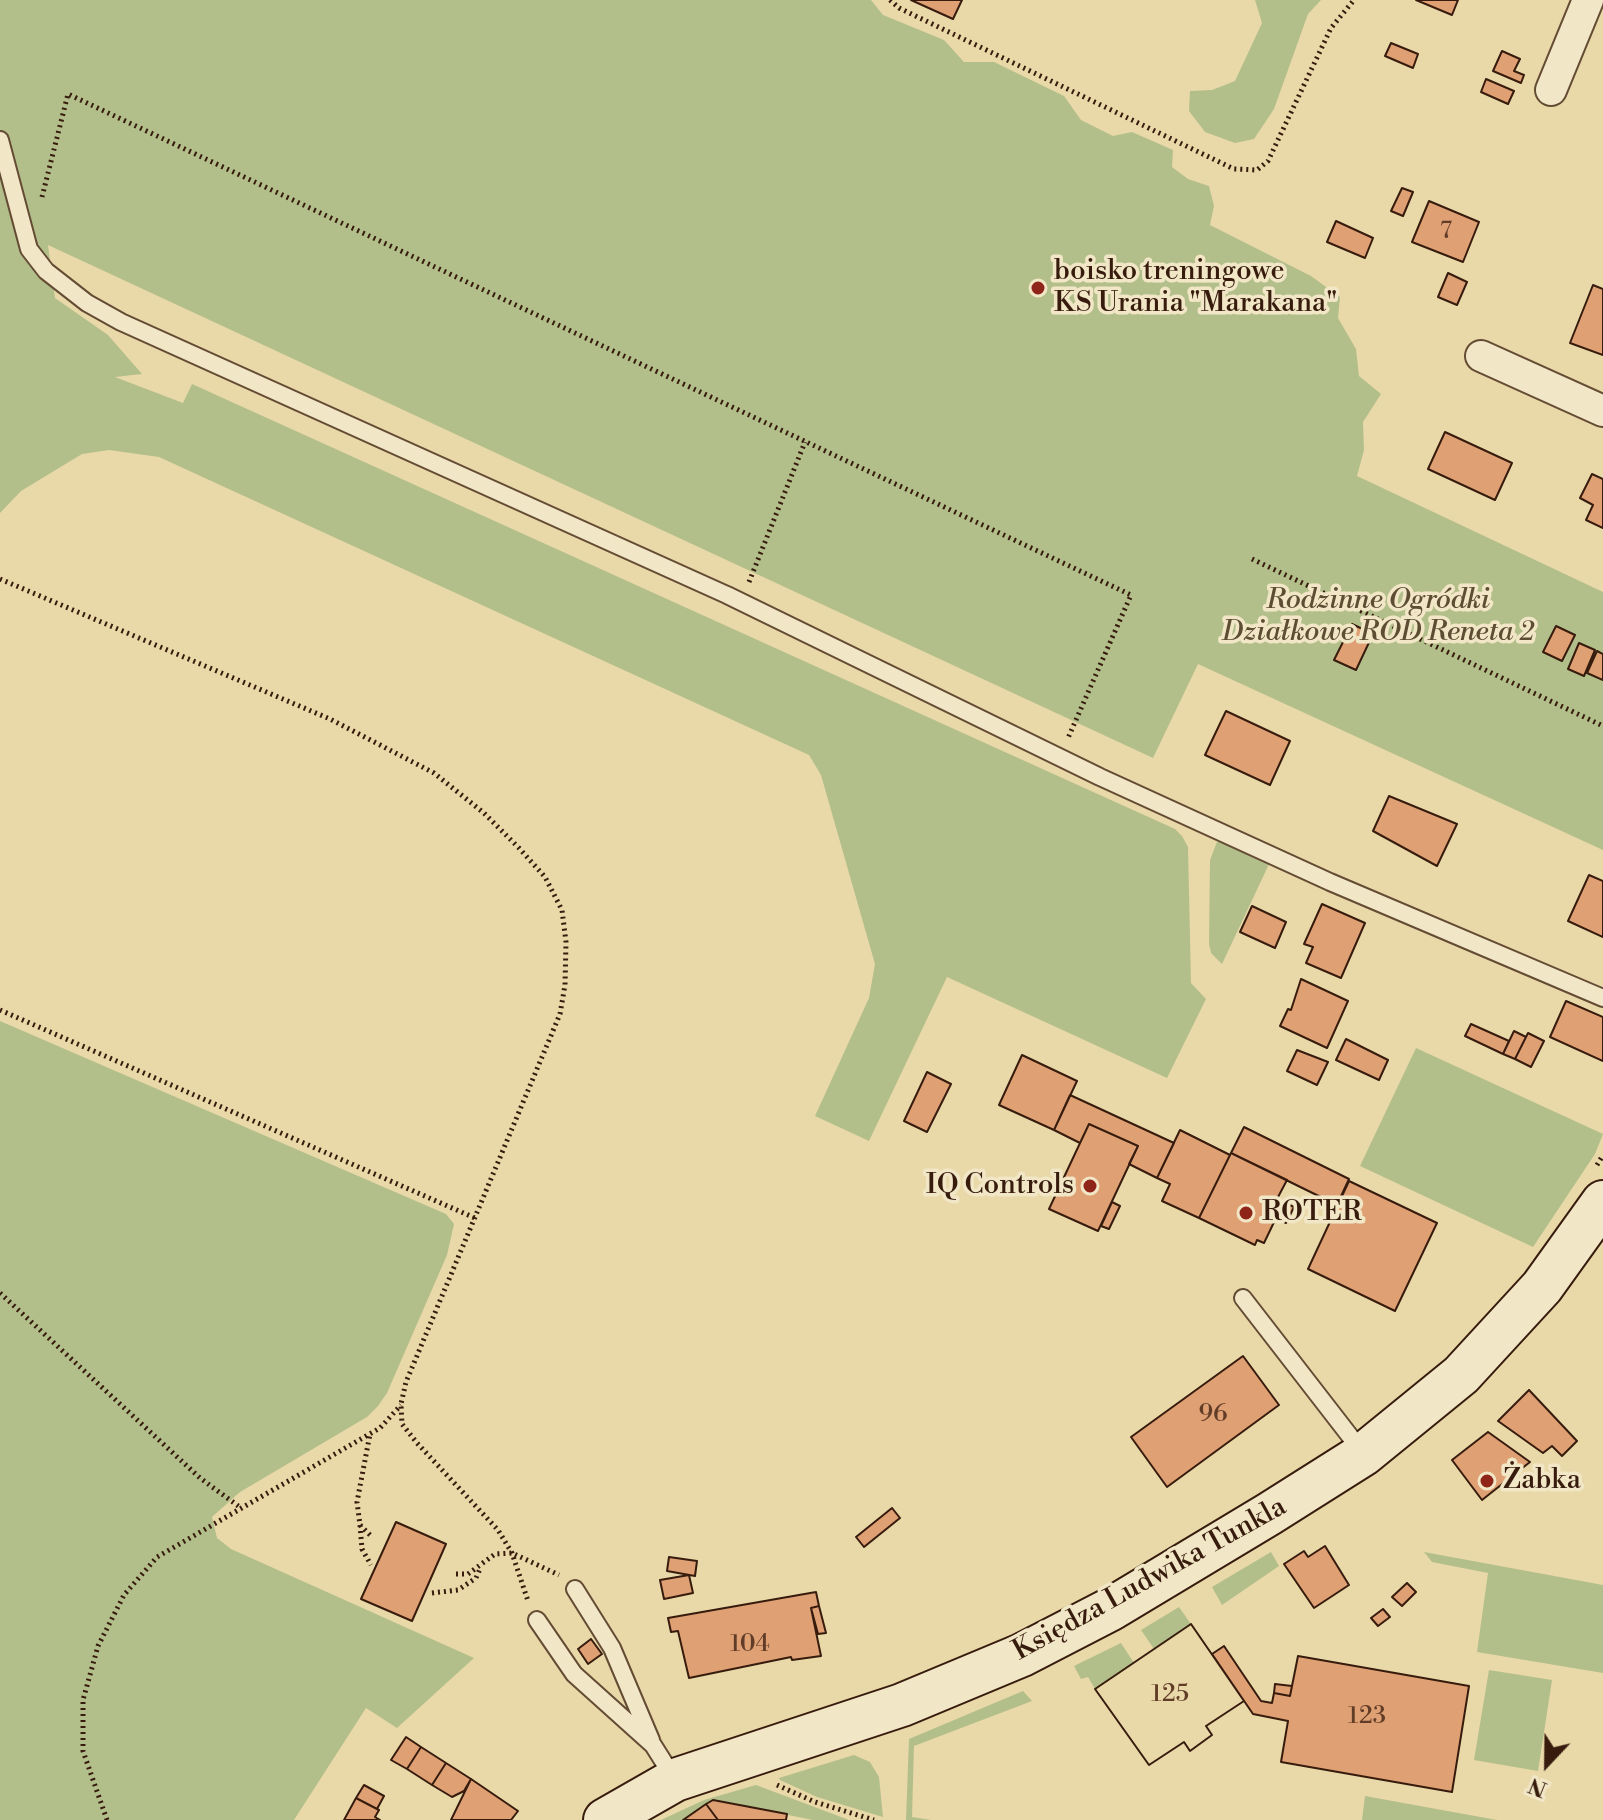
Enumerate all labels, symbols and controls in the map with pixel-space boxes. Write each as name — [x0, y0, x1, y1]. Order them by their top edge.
house number: 7 — [1440, 218, 1452, 246]
place label: boisko treningowe KS Urania "Marakana" — [1054, 255, 1337, 321]
marker: boisko treningowe KS Urania "Marakana" — [1029, 279, 1047, 297]
park label: Rodzinne Ogródki Działkowe ROD Reneta 2 — [1222, 584, 1534, 650]
place label: IQ Controls — [926, 1169, 1074, 1203]
marker: IQ Controls — [1081, 1177, 1099, 1195]
place label: ROTER — [1262, 1196, 1361, 1230]
marker: ROTER — [1237, 1204, 1255, 1222]
house number: 96 — [1198, 1401, 1228, 1429]
place label: Żabka — [1503, 1464, 1581, 1498]
marker: Żabka — [1478, 1472, 1496, 1490]
street label: Księdza Ludwika Tunkla — [1008, 1491, 1292, 1669]
house number: 104 — [730, 1631, 770, 1659]
house number: 125 — [1151, 1681, 1189, 1709]
house number: 123 — [1348, 1703, 1386, 1731]
north arrow — [1507, 1724, 1587, 1804]
text: N — [1525, 1771, 1551, 1802]

